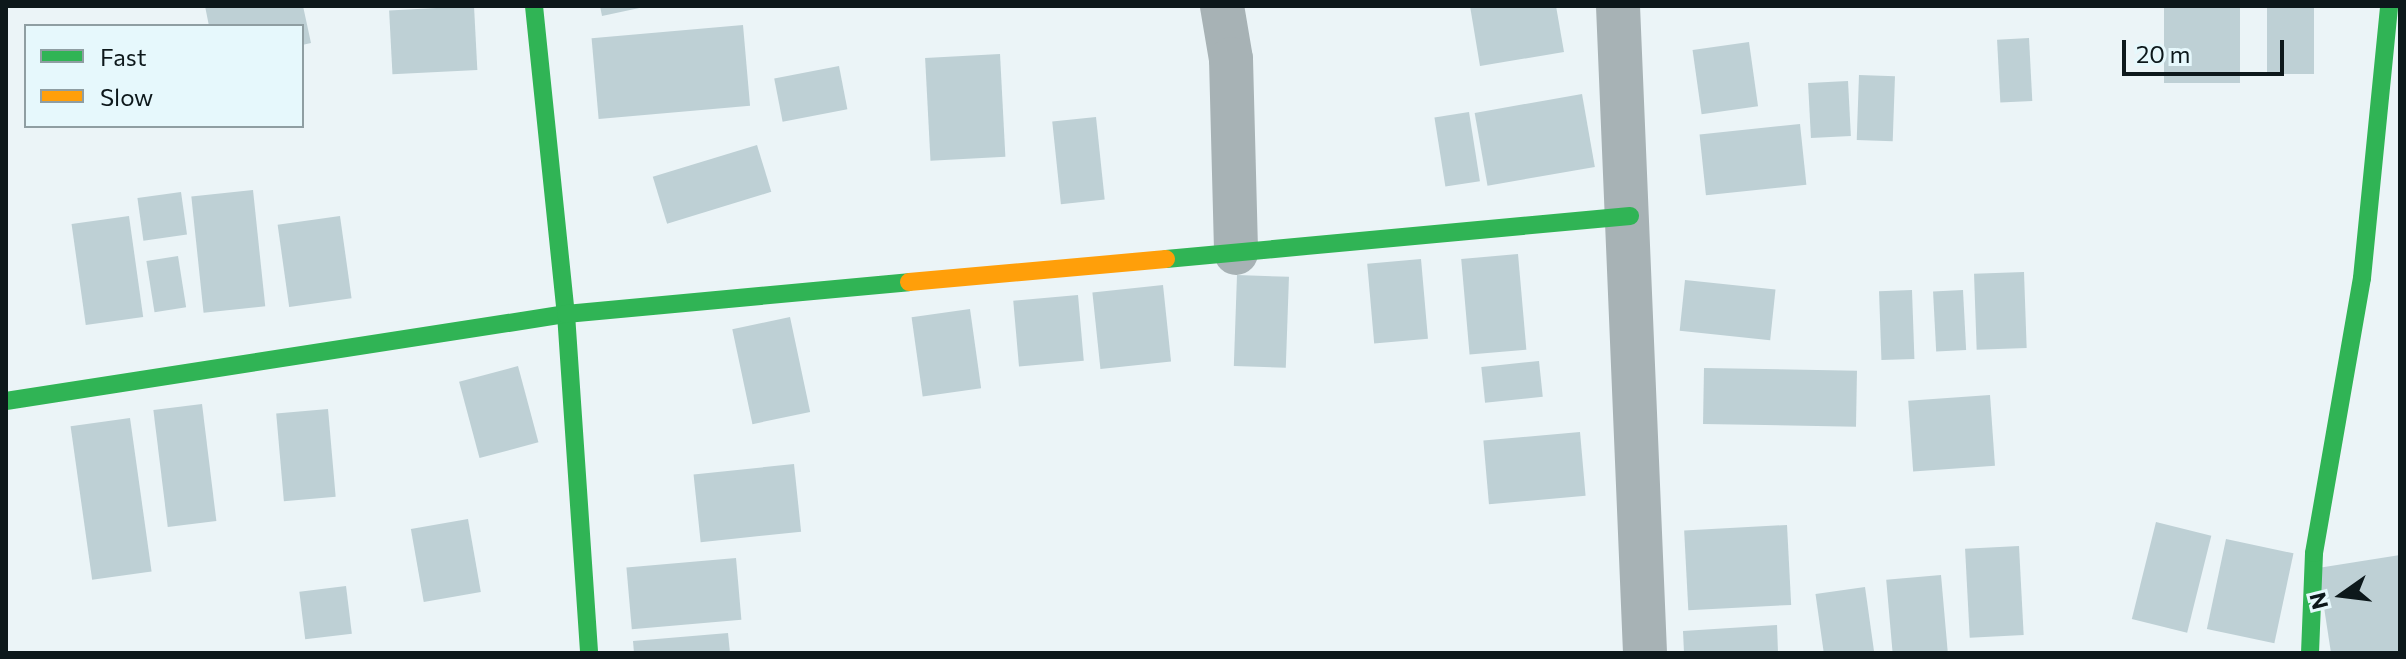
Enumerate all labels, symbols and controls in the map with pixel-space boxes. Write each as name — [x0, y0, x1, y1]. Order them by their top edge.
legend — [24, 24, 304, 128]
scale bar — [2126, 24, 2288, 74]
text: 20 m — [2136, 39, 2190, 68]
text: Fast — [100, 42, 147, 71]
text: Slow — [100, 82, 153, 111]
north arrow — [2302, 555, 2382, 635]
text: N — [2303, 590, 2333, 612]

